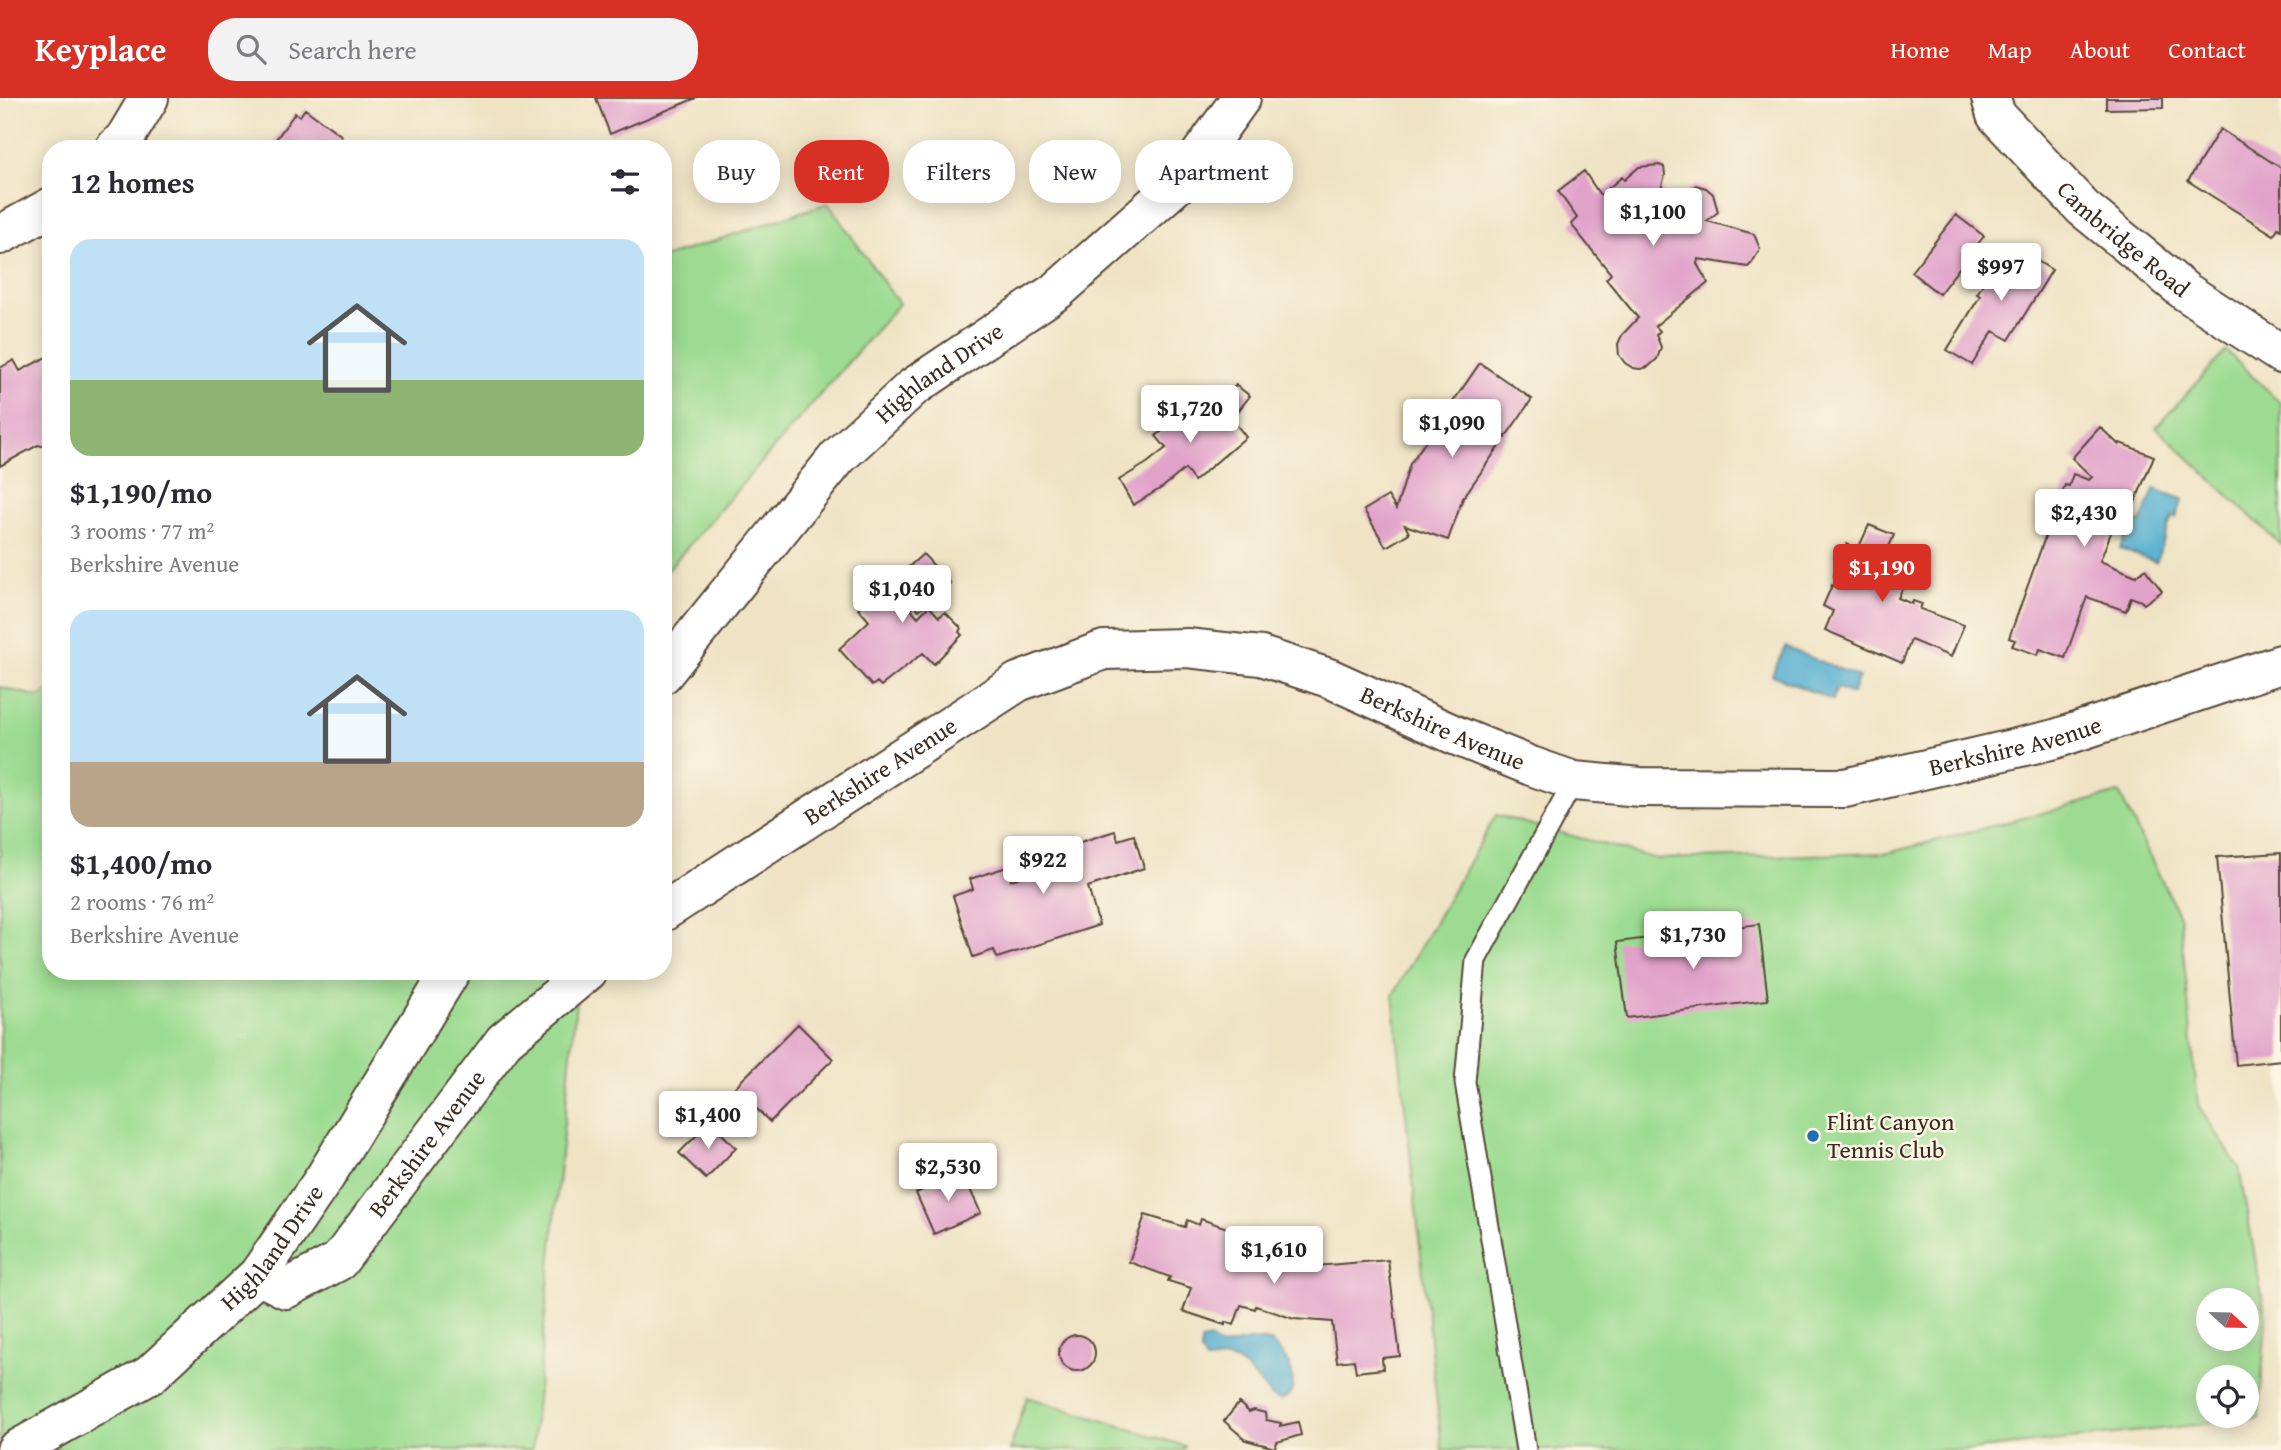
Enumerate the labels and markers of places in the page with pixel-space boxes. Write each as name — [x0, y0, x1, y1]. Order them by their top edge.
pin: $1,100 — [1596, 188, 1710, 248]
pin: $997 — [1960, 244, 2042, 303]
pin: $1,720 — [1133, 386, 1247, 445]
pin: $1,090 — [1395, 400, 1509, 459]
pin: $2,430 — [2027, 490, 2141, 549]
pin: $1,190 — [1825, 545, 1939, 604]
pin: $1,040 — [845, 566, 959, 625]
pin: $922 — [1002, 836, 1084, 896]
pin: $1,730 — [1636, 912, 1750, 971]
pin: $1,400 — [651, 1091, 765, 1151]
place label: Flint Canyon Tennis Club — [1827, 1104, 1955, 1167]
marker: Flint Canyon Tennis Club — [1805, 1128, 1821, 1144]
pin: $2,530 — [891, 1144, 1005, 1203]
pin: $1,610 — [1217, 1226, 1331, 1286]

